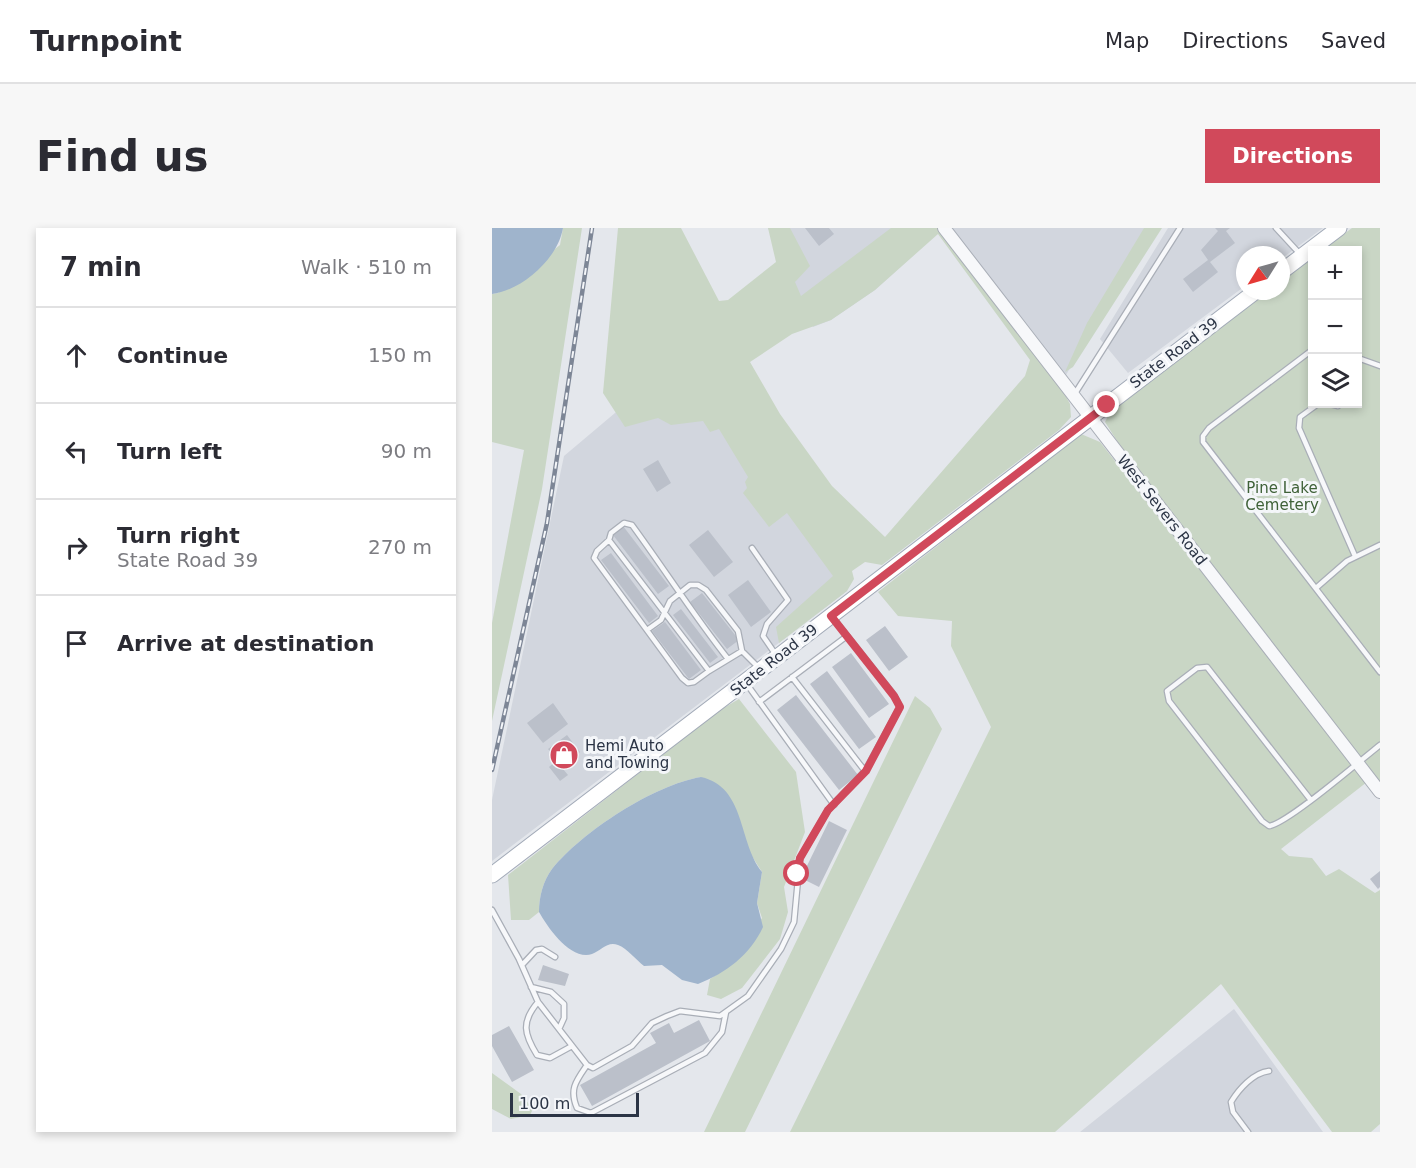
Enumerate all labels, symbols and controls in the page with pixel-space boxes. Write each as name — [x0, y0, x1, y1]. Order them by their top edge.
text: Turnpoint — [30, 25, 182, 58]
text: Map — [1105, 29, 1149, 53]
text: Directions — [1182, 29, 1288, 53]
text: Saved — [1321, 29, 1386, 53]
button: Directions — [1205, 129, 1380, 183]
text: Find us — [36, 132, 209, 181]
north arrow — [1236, 246, 1290, 300]
map controls — [1308, 246, 1362, 408]
button: + — [1308, 246, 1362, 300]
text: 7 min — [60, 252, 142, 282]
text: Walk · 510 m — [301, 255, 432, 279]
button: − — [1308, 300, 1362, 354]
street label: State Road 39 — [1126, 314, 1222, 392]
icon: ahead — [60, 339, 93, 372]
text: Continue — [117, 343, 228, 368]
text: 150 m — [368, 343, 432, 367]
button: layers — [1308, 354, 1362, 408]
route end — [1093, 391, 1119, 417]
icon: left — [60, 435, 93, 468]
text: Turn left — [117, 439, 222, 464]
text: 90 m — [381, 439, 432, 463]
street label: West Severs Road — [1113, 451, 1211, 569]
park label: Pine Lake Cemetery — [1245, 479, 1319, 514]
text: Turn right — [117, 523, 240, 548]
icon: right — [60, 531, 93, 564]
text: 270 m — [368, 535, 432, 559]
text: State Road 39 — [117, 548, 258, 572]
street label: State Road 39 — [727, 620, 821, 700]
icon: arrive — [60, 627, 93, 660]
text: Arrive at destination — [117, 631, 374, 656]
place label: Hemi Auto and Towing — [585, 737, 669, 772]
shop icon: Hemi Auto and Towing — [548, 739, 580, 771]
route start — [783, 860, 809, 886]
scale bar — [510, 1090, 639, 1118]
text: 100 m — [519, 1094, 570, 1113]

